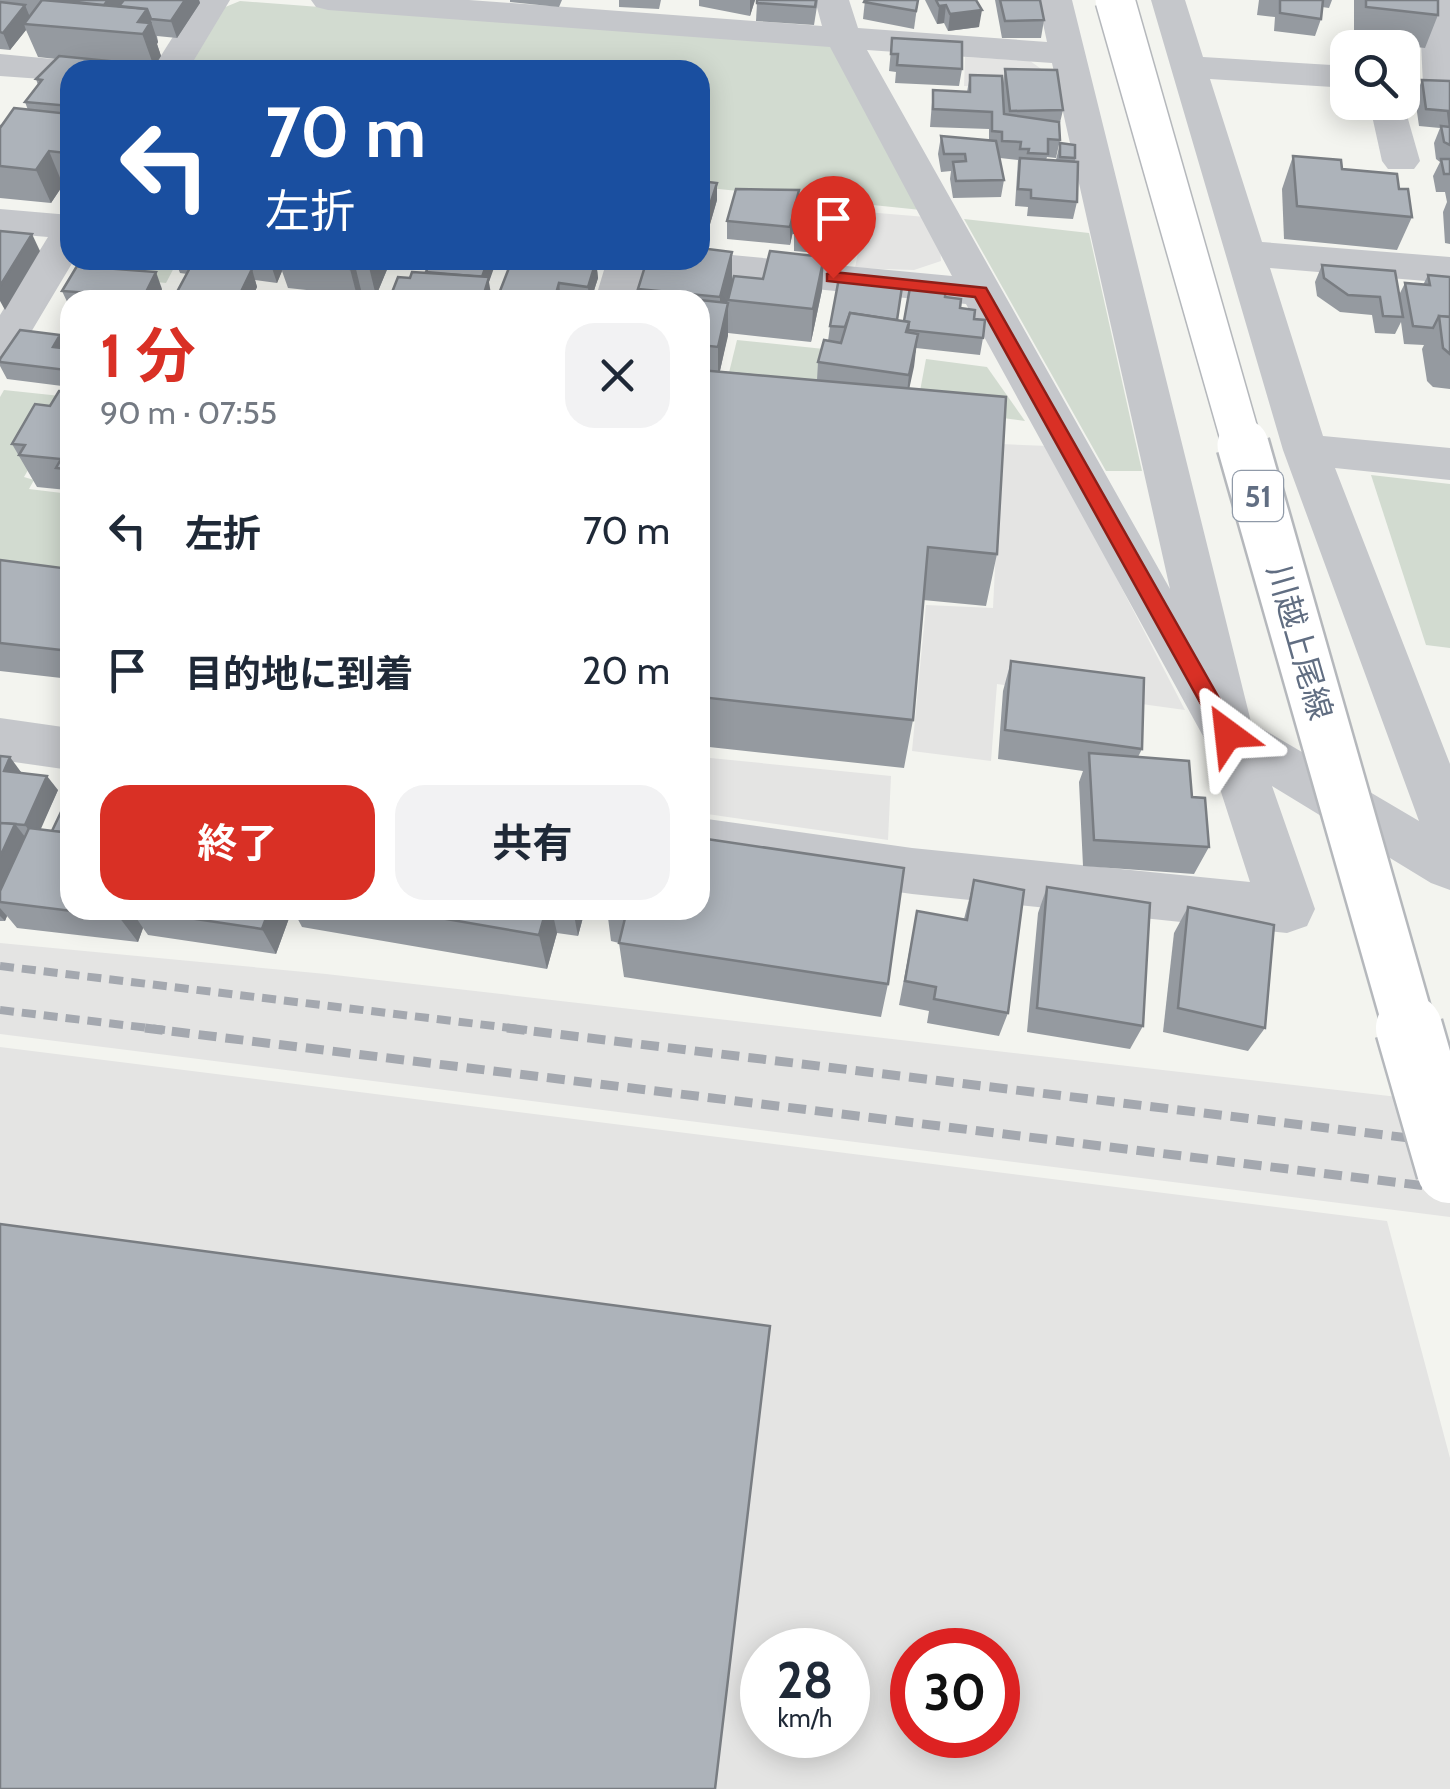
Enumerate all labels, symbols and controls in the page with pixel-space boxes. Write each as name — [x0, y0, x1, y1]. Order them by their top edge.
map controls — [1330, 30, 1420, 120]
button: search — [1330, 30, 1420, 120]
text: 70 m — [265, 89, 426, 175]
icon: left — [100, 100, 230, 230]
pin — [791, 176, 876, 279]
text: 左折 — [265, 184, 355, 238]
icon: arrive — [806, 191, 861, 246]
text: 1 分 — [100, 319, 196, 392]
button: close — [565, 323, 670, 428]
text: 90 m · 07:55 — [100, 393, 277, 432]
road number: 51 — [1233, 471, 1283, 521]
icon: left — [100, 503, 155, 558]
text: 70 m — [583, 507, 670, 554]
text: 左折 — [185, 510, 261, 557]
street label: 川越上尾線 — [1259, 560, 1341, 724]
icon: arrive — [100, 643, 155, 698]
text: 20 m — [582, 647, 670, 694]
text: 目的地に到着 — [185, 650, 413, 697]
position arrow — [1176, 682, 1280, 786]
button: 終了 — [100, 785, 375, 900]
button: 共有 — [395, 785, 670, 900]
speed limit sign: 30 — [890, 1628, 1020, 1758]
text: 28 — [777, 1650, 833, 1711]
text: km/h — [778, 1703, 832, 1733]

